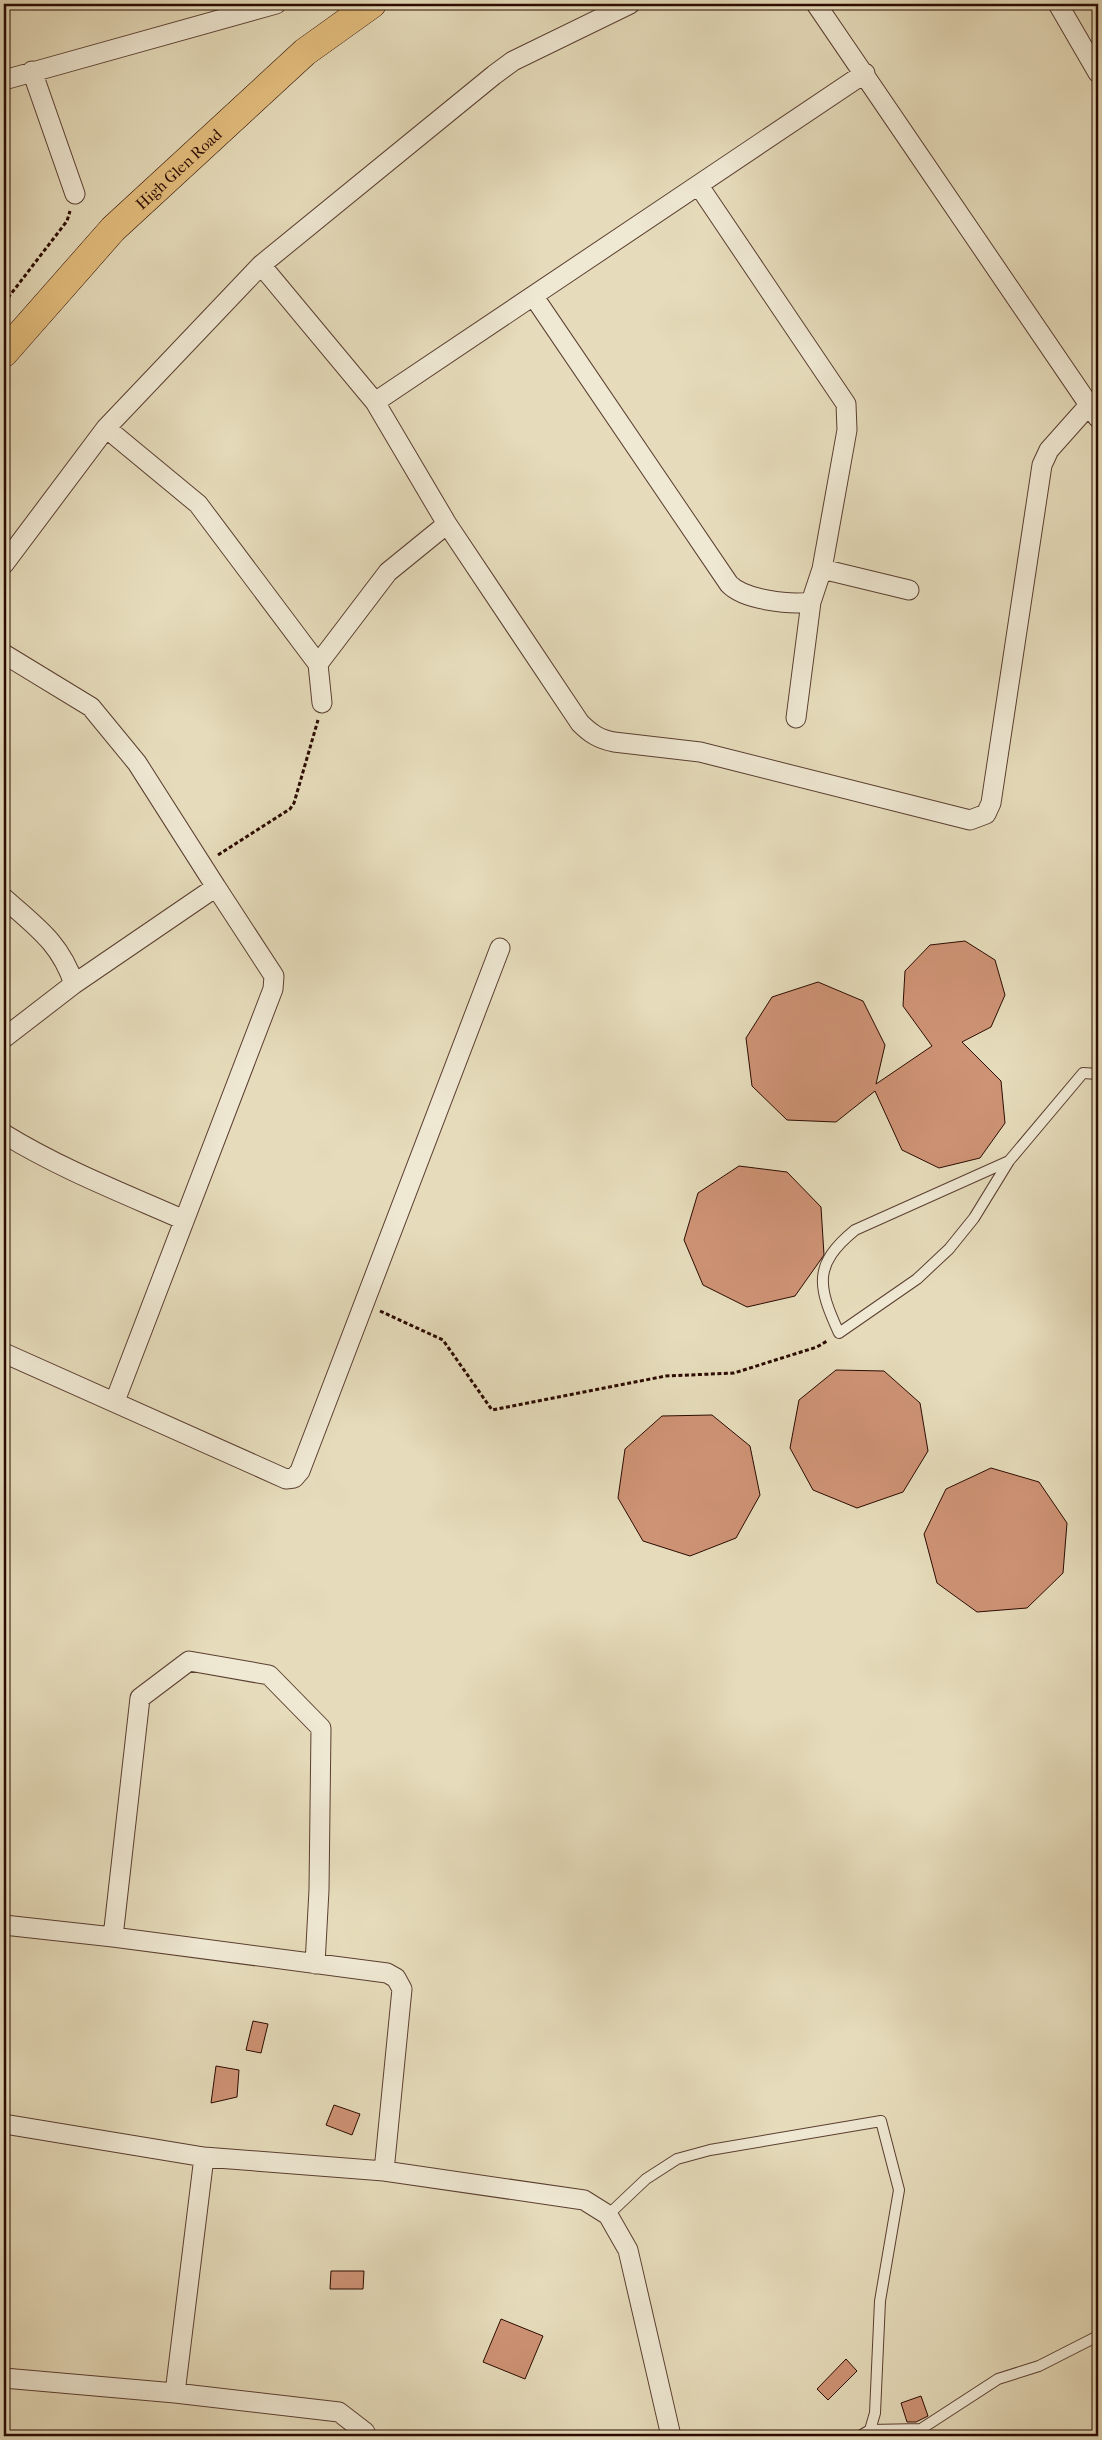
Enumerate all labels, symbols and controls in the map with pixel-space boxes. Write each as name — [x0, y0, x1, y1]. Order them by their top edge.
street label: High Glen Road — [131, 124, 226, 213]

